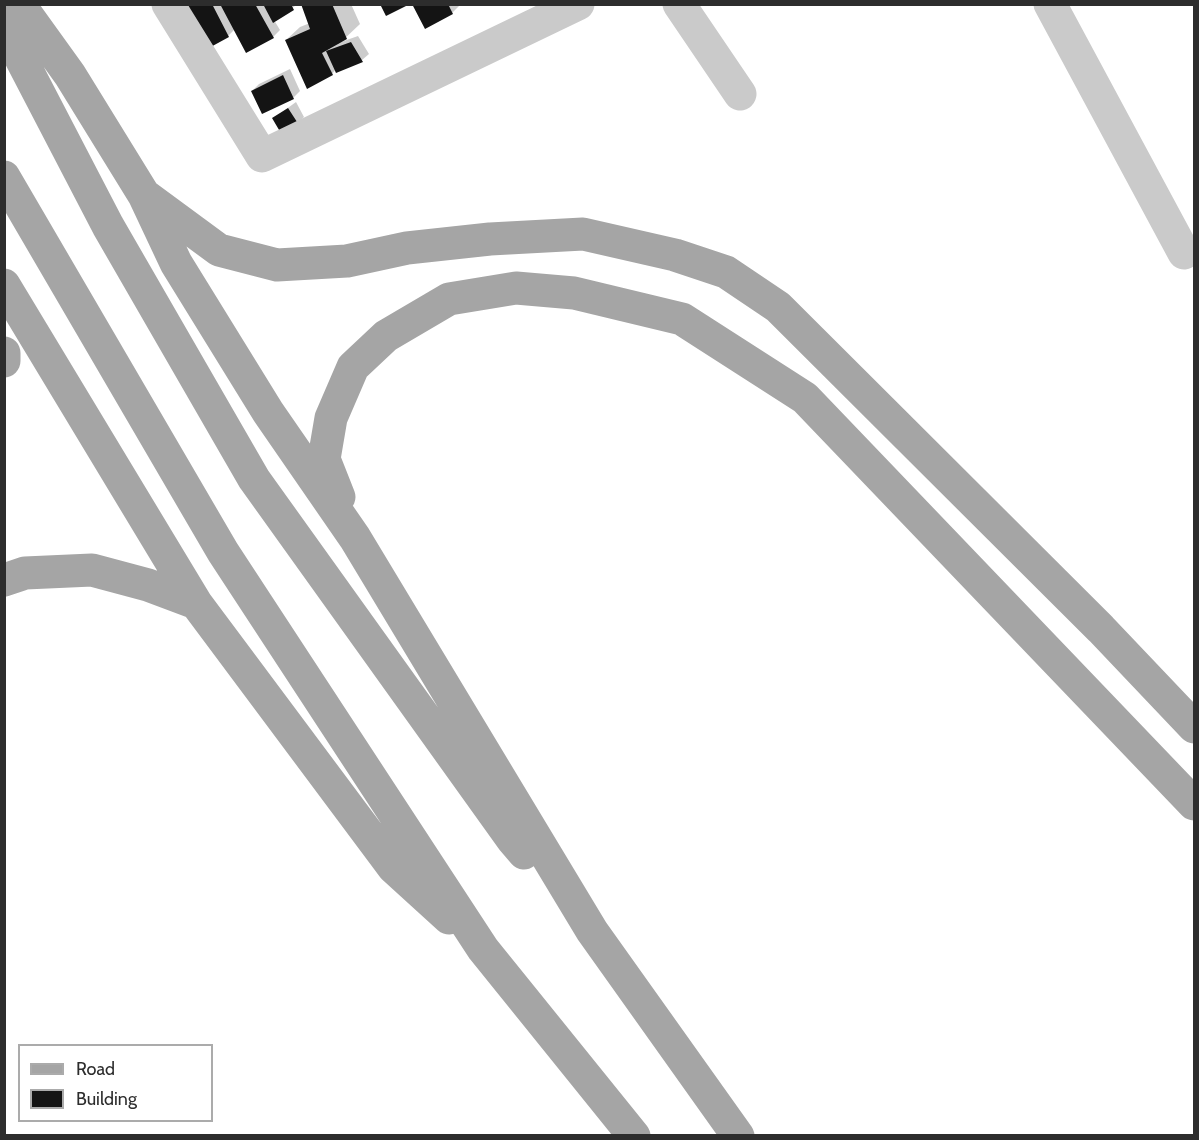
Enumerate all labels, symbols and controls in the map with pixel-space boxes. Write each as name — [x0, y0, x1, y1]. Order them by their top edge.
legend — [18, 1044, 213, 1122]
text: Road — [76, 1058, 115, 1080]
text: Building — [76, 1088, 137, 1110]

